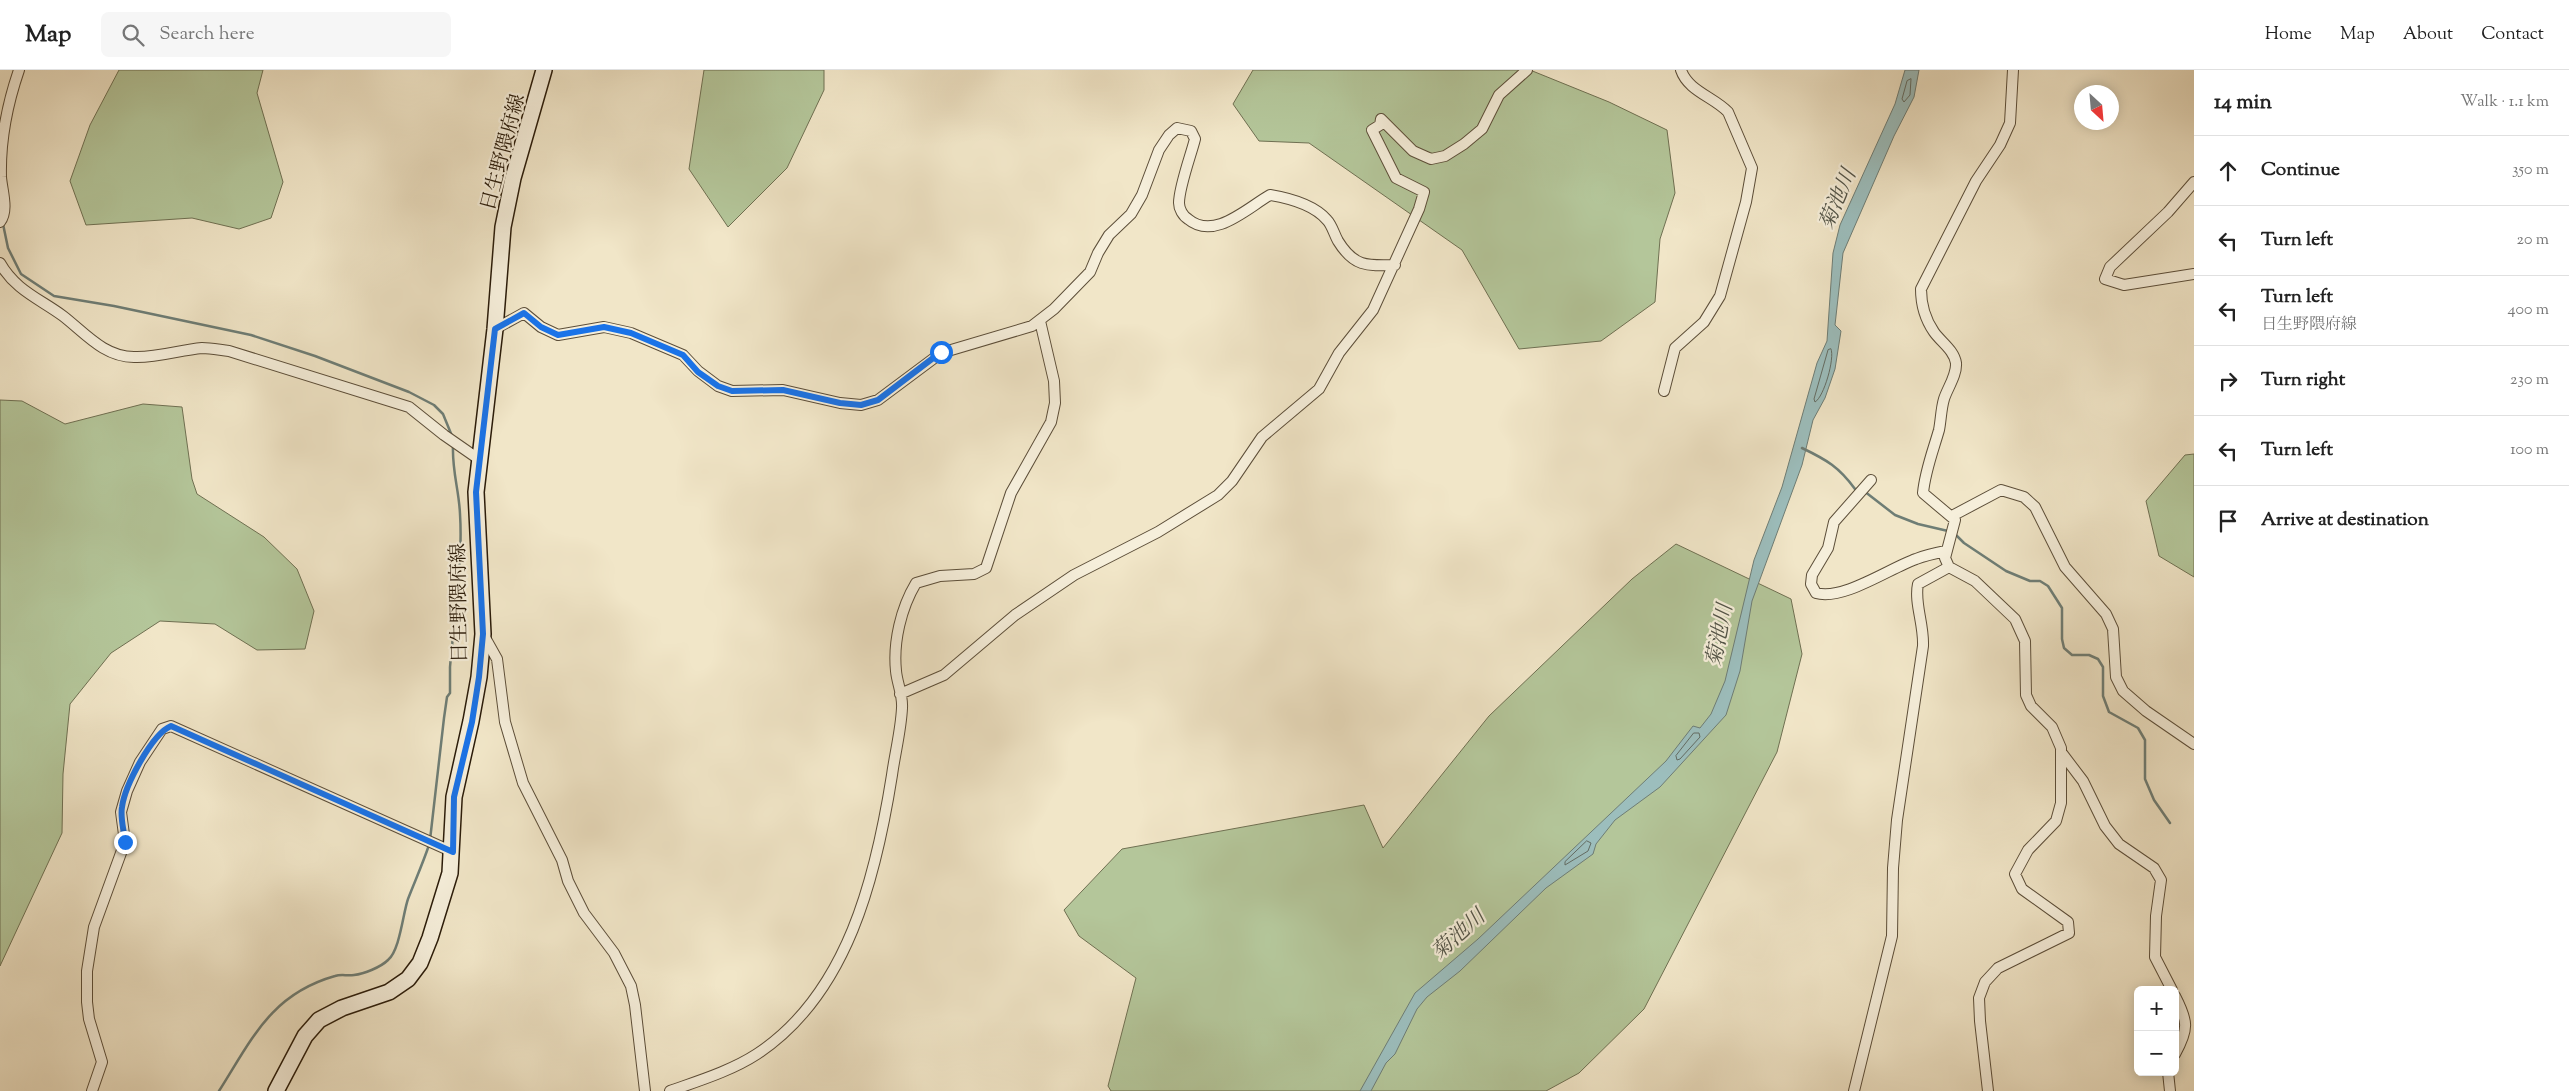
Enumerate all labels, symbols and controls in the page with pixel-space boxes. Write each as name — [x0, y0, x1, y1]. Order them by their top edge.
search box — [101, 12, 451, 57]
text: Map — [25, 18, 71, 52]
icon: search — [119, 21, 147, 49]
text: Search here — [159, 21, 255, 48]
text: Home — [2265, 22, 2312, 48]
text: Map — [2340, 22, 2375, 48]
text: About — [2403, 22, 2453, 48]
text: Contact — [2481, 22, 2544, 48]
north arrow — [2074, 85, 2119, 130]
text: 14 min — [2214, 88, 2272, 118]
street label: 日生野隈府線 — [475, 91, 534, 214]
text: Walk · 1.1 km — [2460, 91, 2549, 114]
icon: ahead — [2214, 157, 2242, 185]
text: Continue — [2261, 157, 2340, 184]
text: 350 m — [2512, 159, 2549, 182]
water label: 菊池川 — [1813, 163, 1866, 235]
icon: left — [2214, 227, 2242, 255]
text: Turn left — [2261, 227, 2333, 254]
text: 20 m — [2516, 229, 2549, 252]
text: Turn left — [2261, 284, 2333, 311]
icon: left — [2214, 297, 2242, 325]
text: 400 m — [2508, 299, 2549, 322]
text: 日生野隈府線 — [2261, 314, 2357, 337]
route start — [930, 341, 953, 364]
icon: right — [2214, 367, 2242, 395]
text: Turn right — [2261, 367, 2345, 394]
text: 230 m — [2510, 369, 2549, 392]
icon: left — [2214, 437, 2242, 465]
text: Turn left — [2261, 437, 2333, 464]
text: 100 m — [2510, 439, 2549, 462]
icon: arrive — [2214, 507, 2242, 535]
text: Arrive at destination — [2261, 507, 2429, 534]
street label: 日生野隈府線 — [445, 543, 476, 663]
water label: 菊池川 — [1700, 600, 1742, 669]
route end — [114, 831, 137, 854]
water label: 菊池川 — [1426, 902, 1494, 968]
map controls — [2134, 986, 2179, 1076]
button: + — [2134, 986, 2179, 1031]
button: − — [2134, 1031, 2179, 1076]

